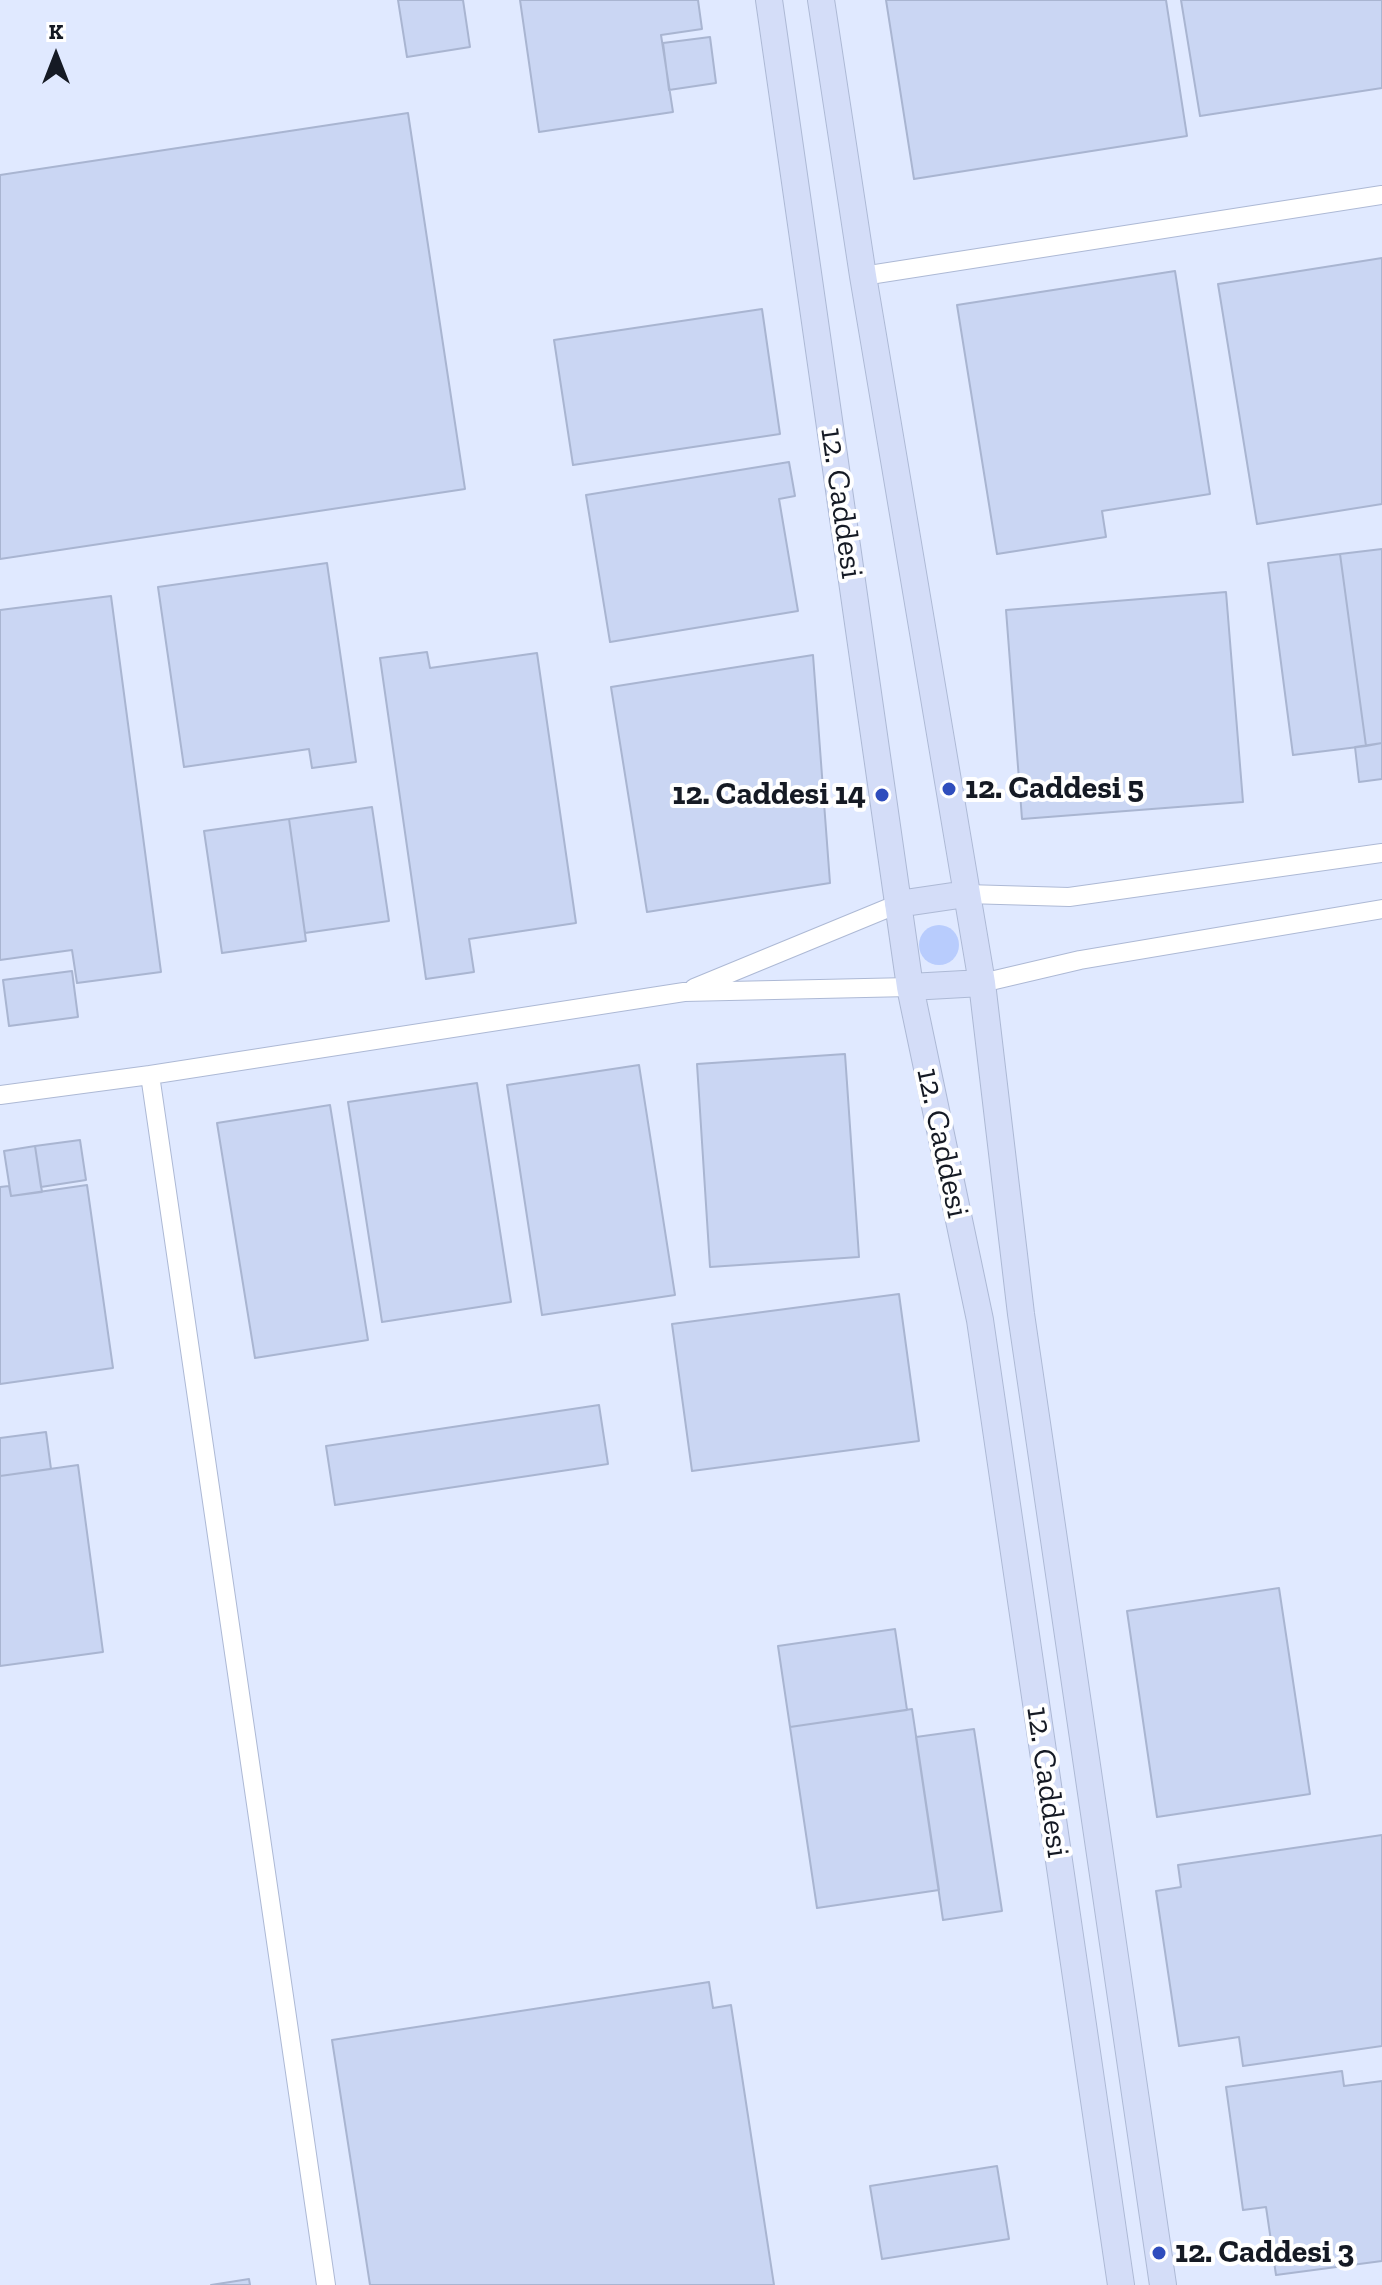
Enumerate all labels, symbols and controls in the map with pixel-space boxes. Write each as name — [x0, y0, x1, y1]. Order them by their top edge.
north arrow — [16, 16, 96, 96]
text: K — [49, 18, 63, 45]
street label: 12. Caddesi — [811, 425, 871, 581]
place label: 12. Caddesi 5 — [965, 770, 1144, 808]
place label: 12. Caddesi 14 — [672, 776, 866, 814]
marker: 12. Caddesi 5 — [940, 780, 958, 798]
marker: 12. Caddesi 14 — [873, 786, 891, 804]
street label: 12. Caddesi — [907, 1065, 977, 1221]
street label: 12. Caddesi — [1017, 1704, 1077, 1860]
place label: 12. Caddesi 3 — [1175, 2234, 1354, 2272]
marker: 12. Caddesi 3 — [1150, 2244, 1168, 2262]

